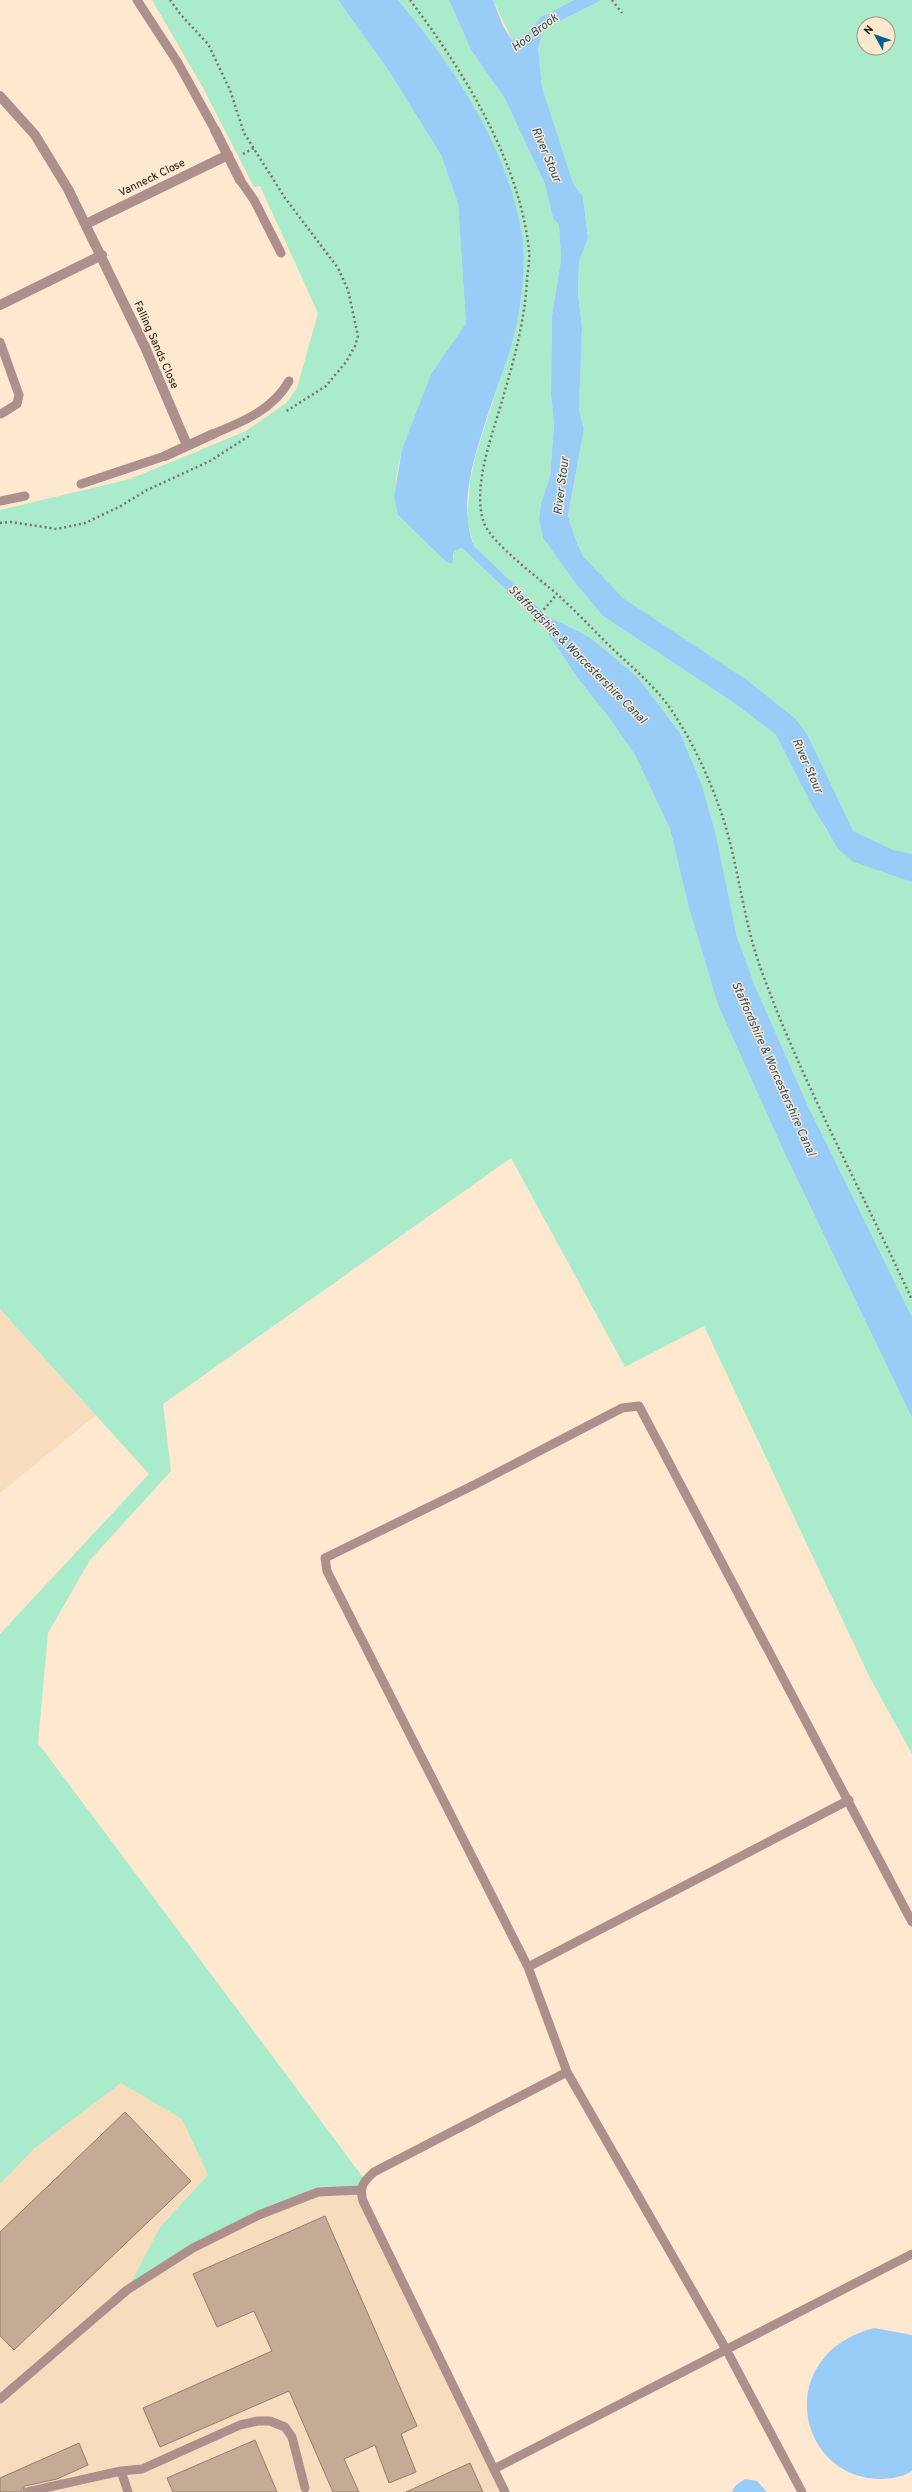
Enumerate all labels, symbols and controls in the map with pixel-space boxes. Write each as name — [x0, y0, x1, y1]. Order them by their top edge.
water label: Hoo Brook — [509, 10, 562, 56]
north arrow — [856, 16, 896, 56]
text: N — [861, 23, 877, 38]
water label: River Stour — [527, 125, 565, 186]
street label: Vanneck Close — [117, 156, 188, 200]
street label: Falling Sands Close — [130, 299, 182, 391]
water label: River Stour — [551, 455, 574, 516]
water label: Staffordshire & Worcestershire Canal — [504, 582, 650, 728]
water label: River Stour — [788, 736, 827, 797]
water label: Staffordshire & Worcestershire Canal — [727, 979, 819, 1160]

